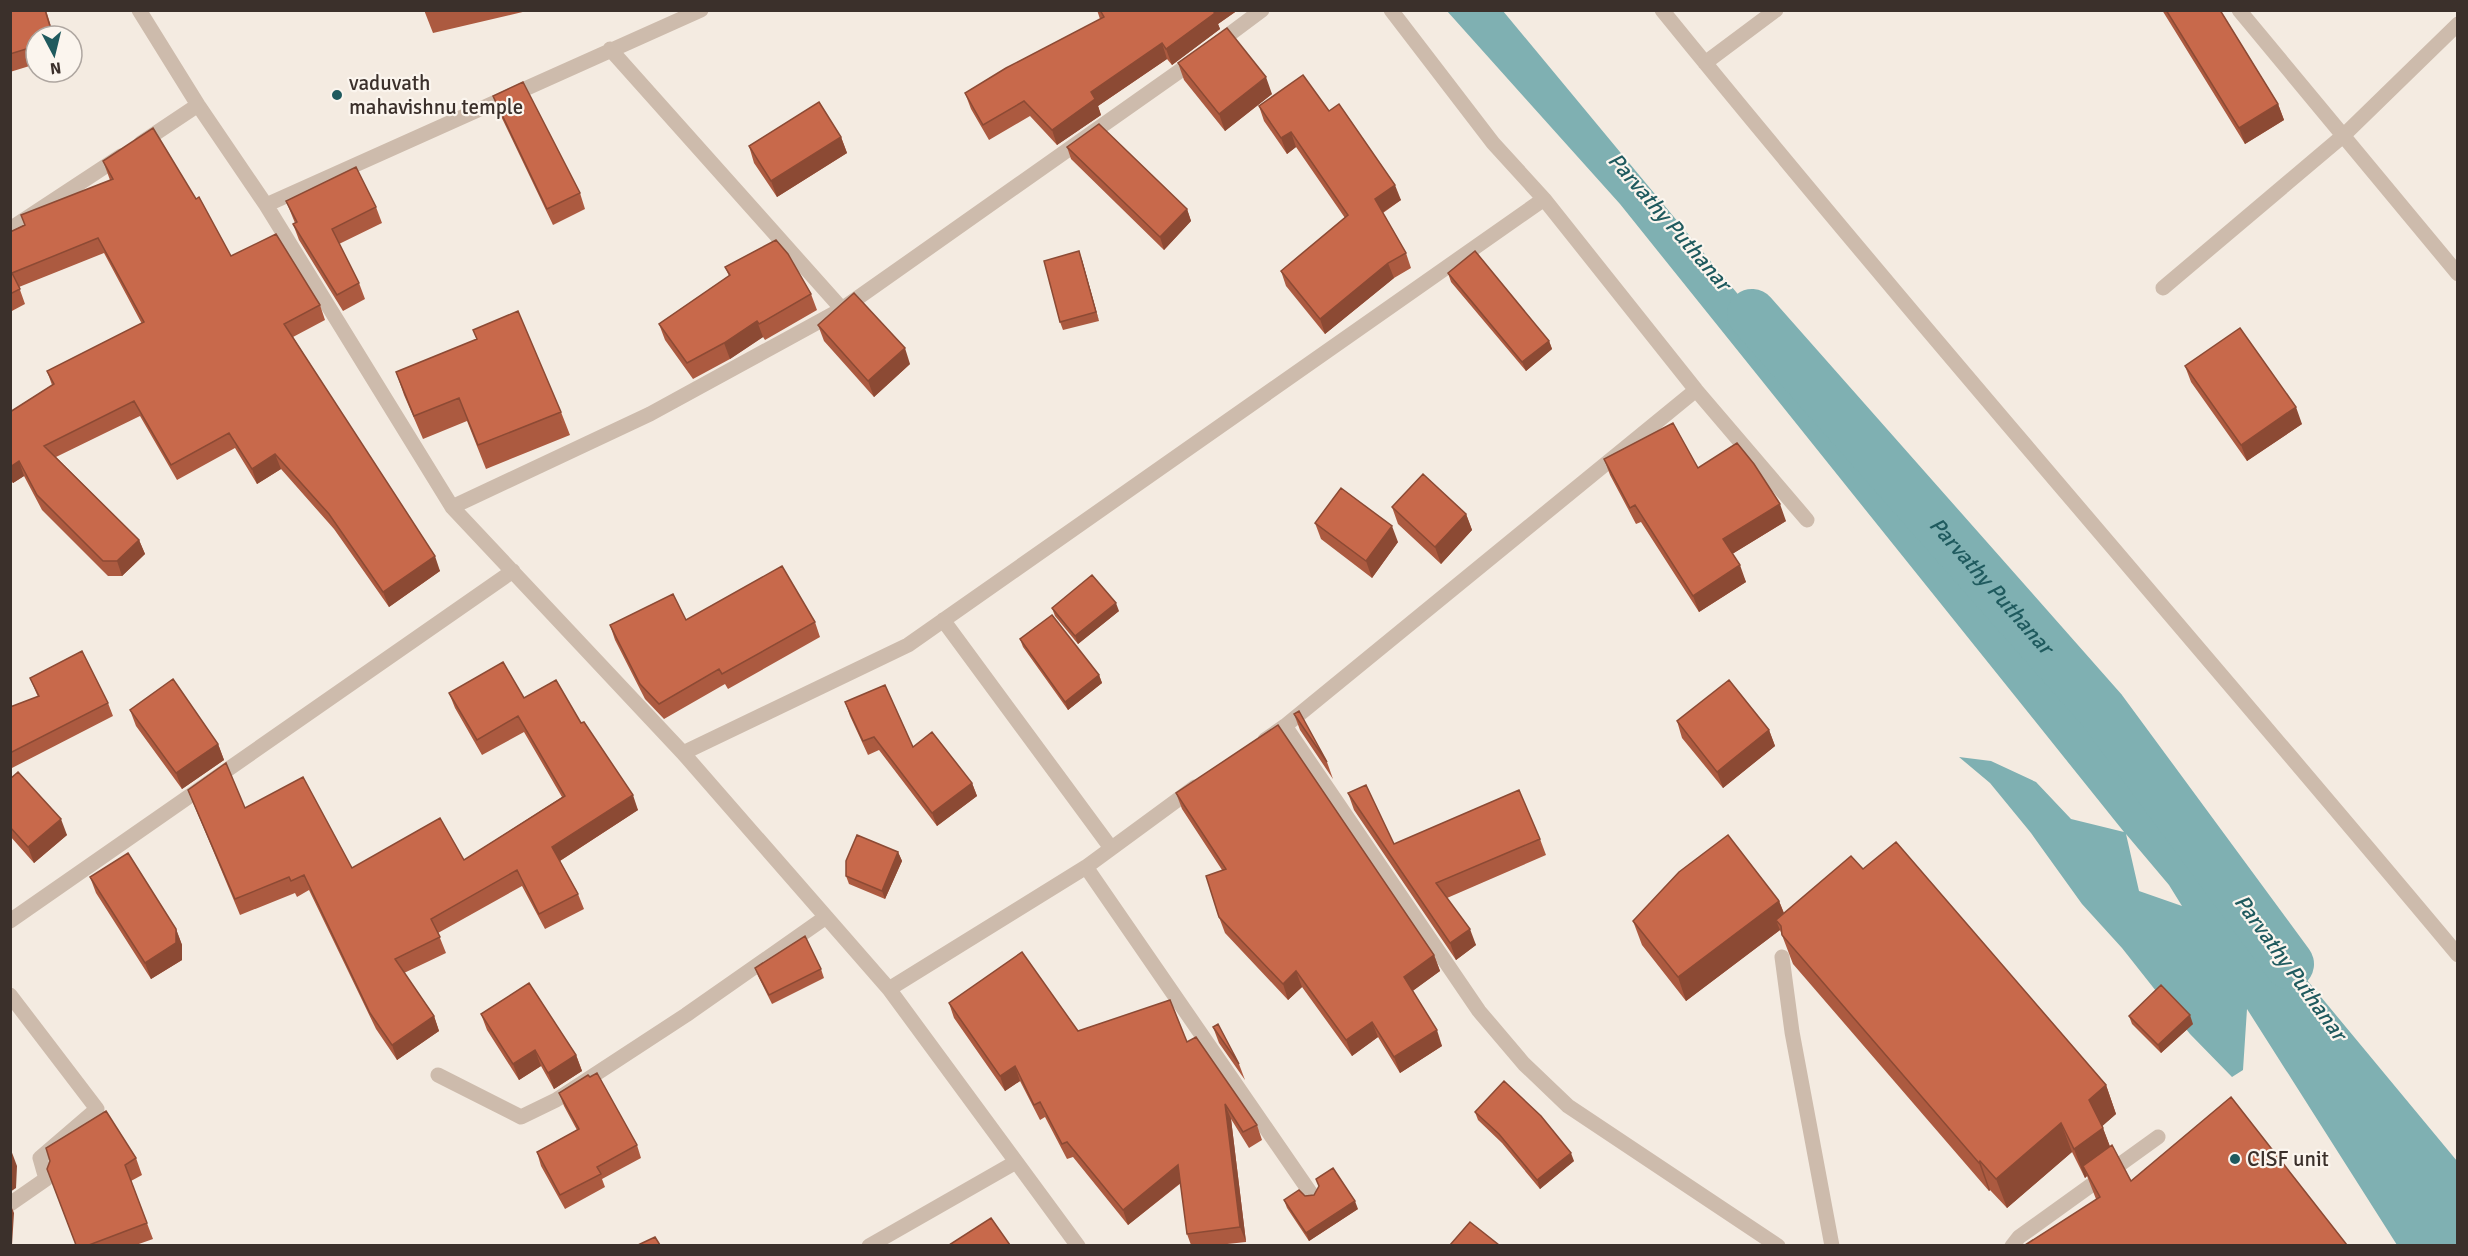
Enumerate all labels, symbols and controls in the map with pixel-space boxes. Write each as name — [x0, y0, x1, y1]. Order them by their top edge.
north arrow — [24, 24, 84, 84]
text: N — [49, 57, 62, 78]
place label: vaduvath mahavishnu temple — [349, 70, 523, 120]
marker: vaduvath mahavishnu temple — [330, 88, 344, 102]
water label: Parvathy Puthanar — [1603, 147, 1739, 298]
water label: Parvathy Puthanar — [1924, 512, 2061, 662]
water label: Parvathy Puthanar — [2229, 889, 2354, 1048]
place label: CISF unit — [2247, 1146, 2329, 1172]
marker: CISF unit — [2228, 1152, 2242, 1166]

